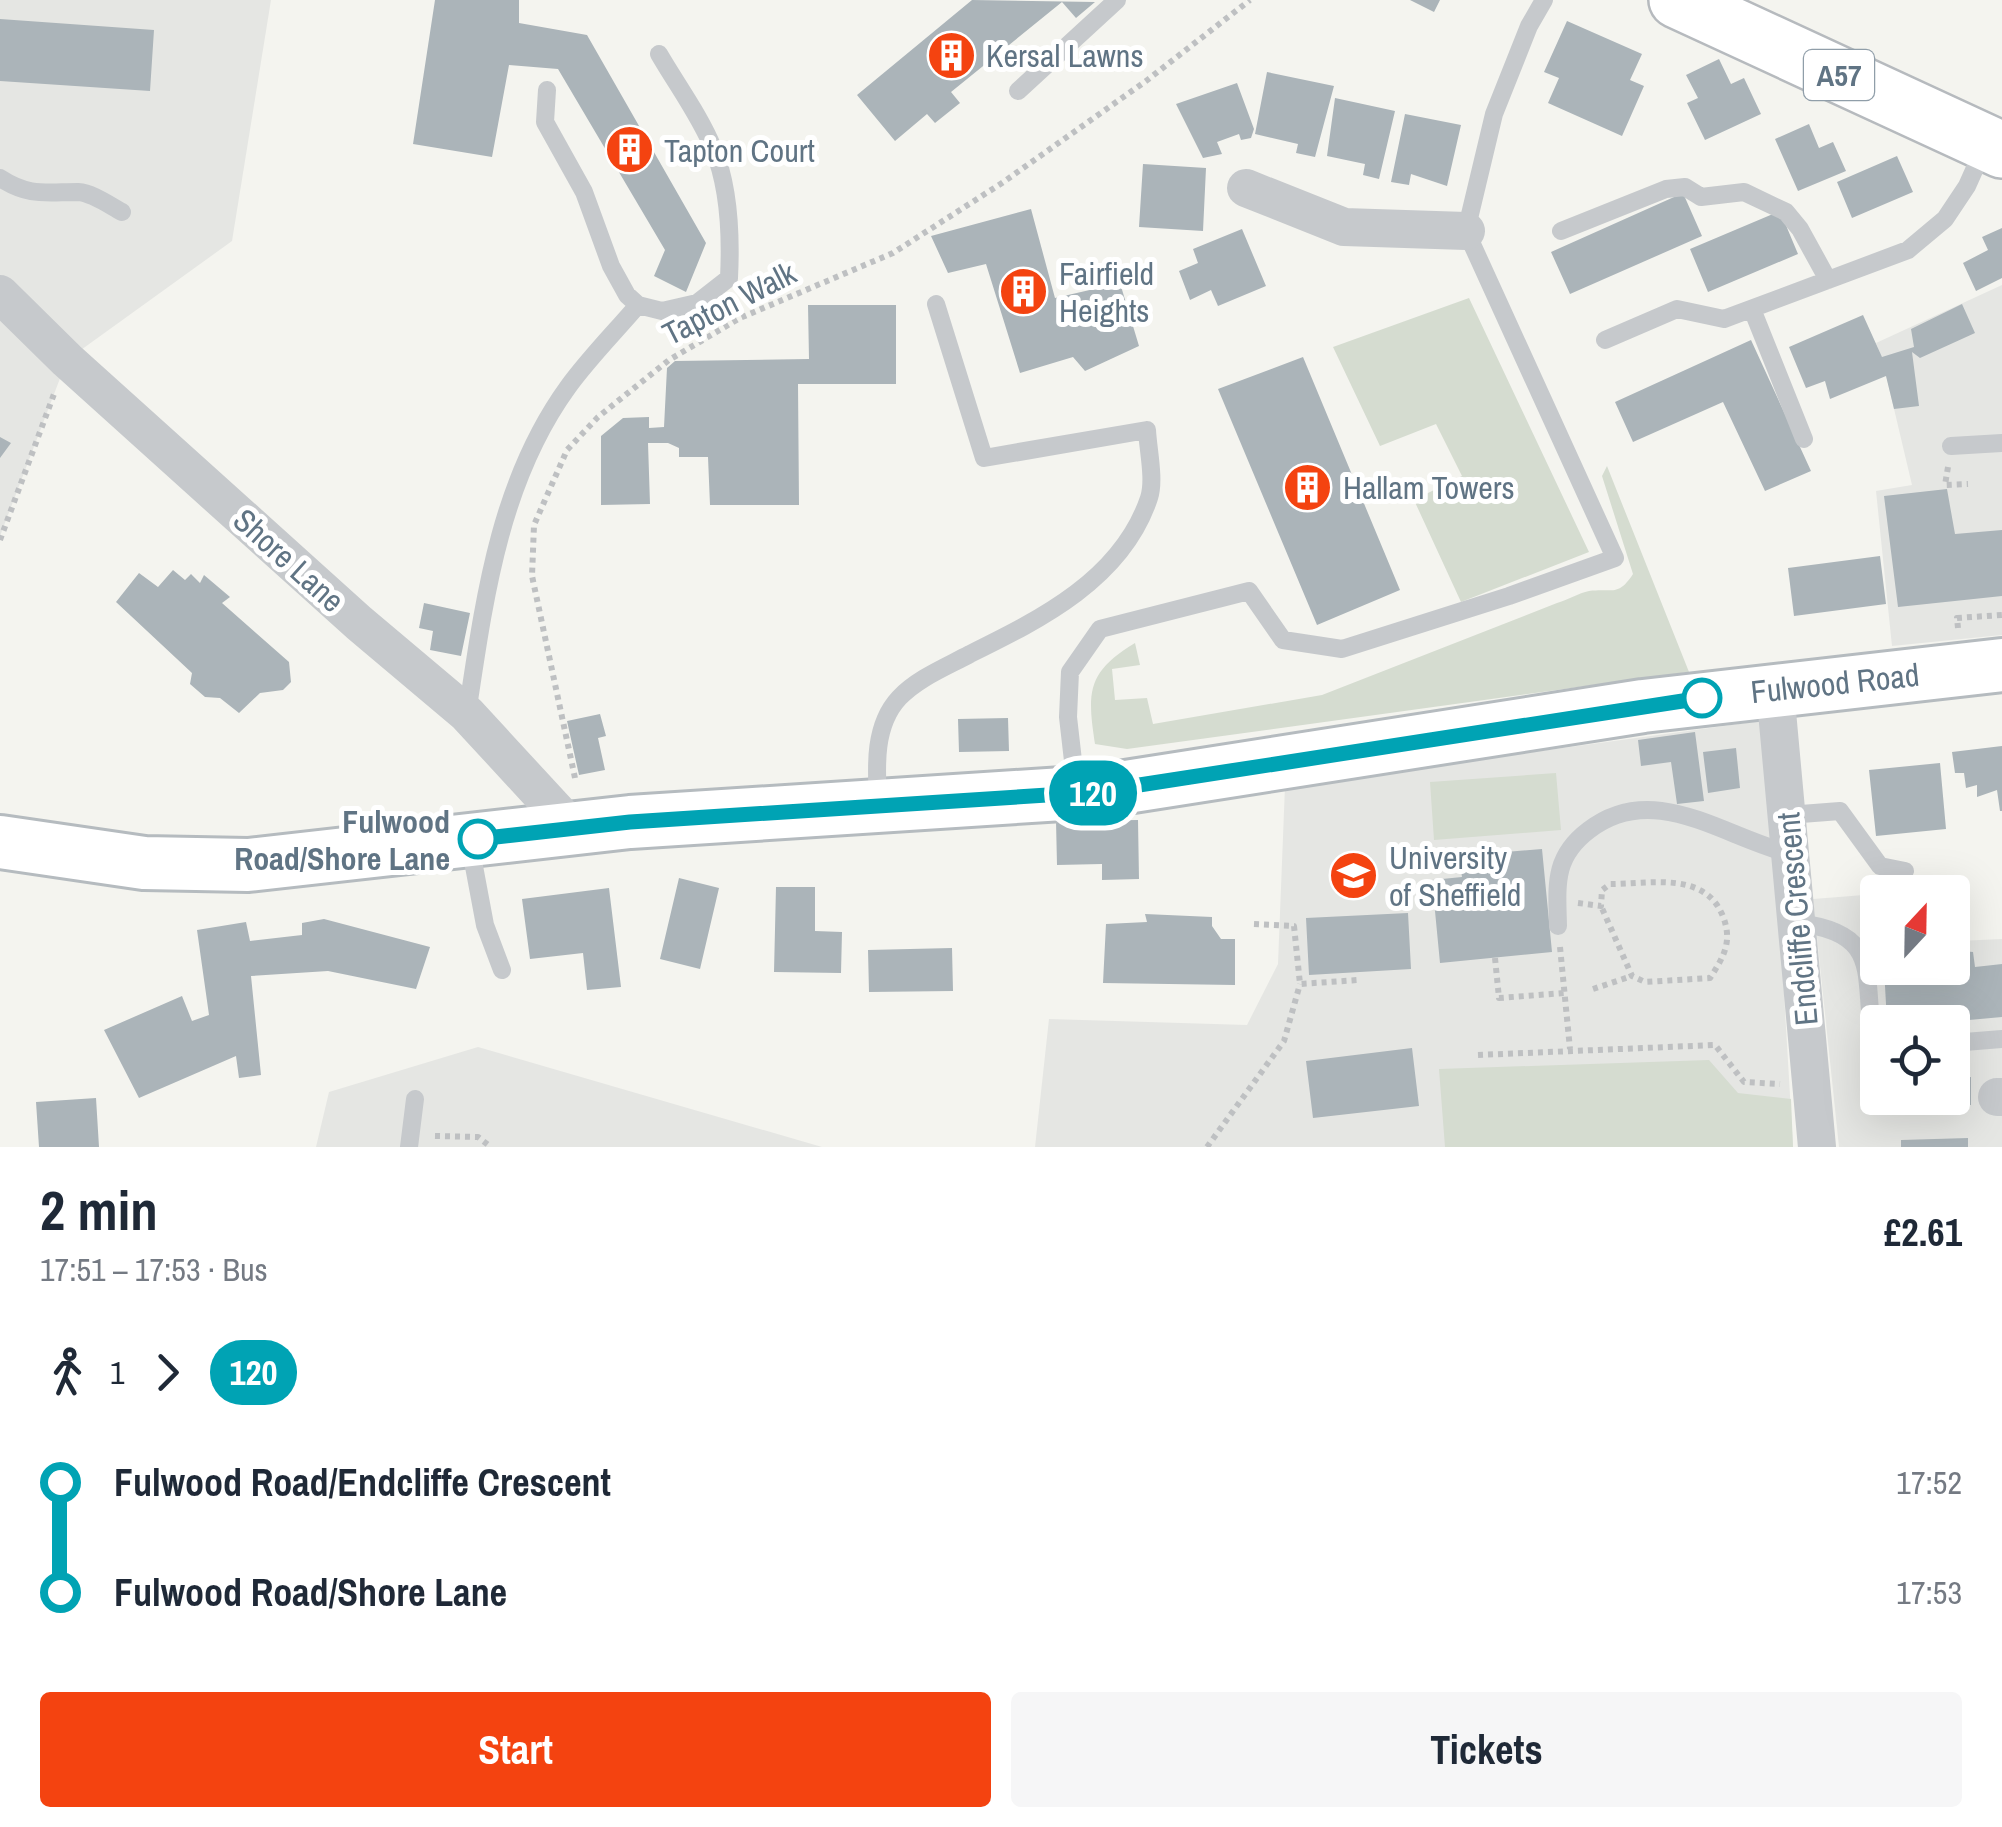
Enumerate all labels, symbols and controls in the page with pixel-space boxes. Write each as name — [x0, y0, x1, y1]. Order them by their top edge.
building icon: Kersal Lawns — [925, 29, 977, 81]
place label: Kersal Lawns — [986, 34, 1144, 77]
road number: A57 — [1804, 50, 1874, 100]
building icon: Tapton Court — [603, 124, 655, 176]
place label: Tapton Court — [664, 129, 815, 172]
street label: Tapton Walk — [655, 251, 804, 355]
place label: Fairfield Heights — [1059, 252, 1154, 332]
building icon: Fairfield Heights — [998, 265, 1050, 317]
building icon: Hallam Towers — [1282, 461, 1334, 513]
place label: Hallam Towers — [1343, 466, 1515, 509]
street label: Shore Lane — [224, 499, 354, 621]
street label: Fulwood Road — [1749, 653, 1921, 713]
unlabelled marker — [1683, 679, 1721, 717]
line badge: 120 — [1036, 760, 1150, 826]
text: 120 — [1069, 770, 1117, 817]
place label: Fulwood Road/Shore Lane — [234, 800, 450, 880]
street label: Endcliffe Crescent — [1766, 811, 1828, 1027]
marker: Fulwood Road/Shore Lane — [459, 820, 497, 858]
place label: University of Sheffield — [1389, 836, 1521, 916]
school or university icon: University of Sheffield — [1328, 849, 1380, 901]
north arrow — [1860, 875, 1970, 985]
map controls — [1860, 875, 1970, 1115]
button: locate — [1860, 1005, 1970, 1115]
text: 2 min — [40, 1173, 158, 1247]
text: £2.61 — [1884, 1207, 1962, 1258]
text: 17:51 – 17:53 · Bus — [40, 1248, 268, 1291]
icon: walk — [40, 1345, 95, 1400]
icon: forward — [140, 1345, 195, 1400]
text: 120 — [230, 1349, 277, 1396]
text: 1 — [110, 1351, 125, 1394]
text: Fulwood Road/Endcliffe Crescent — [114, 1457, 611, 1508]
text: 17:52 — [1896, 1461, 1962, 1504]
text: Fulwood Road/Shore Lane — [114, 1567, 507, 1618]
text: 17:53 — [1896, 1571, 1962, 1614]
button: Start — [40, 1692, 991, 1807]
button: Tickets — [1011, 1692, 1962, 1807]

